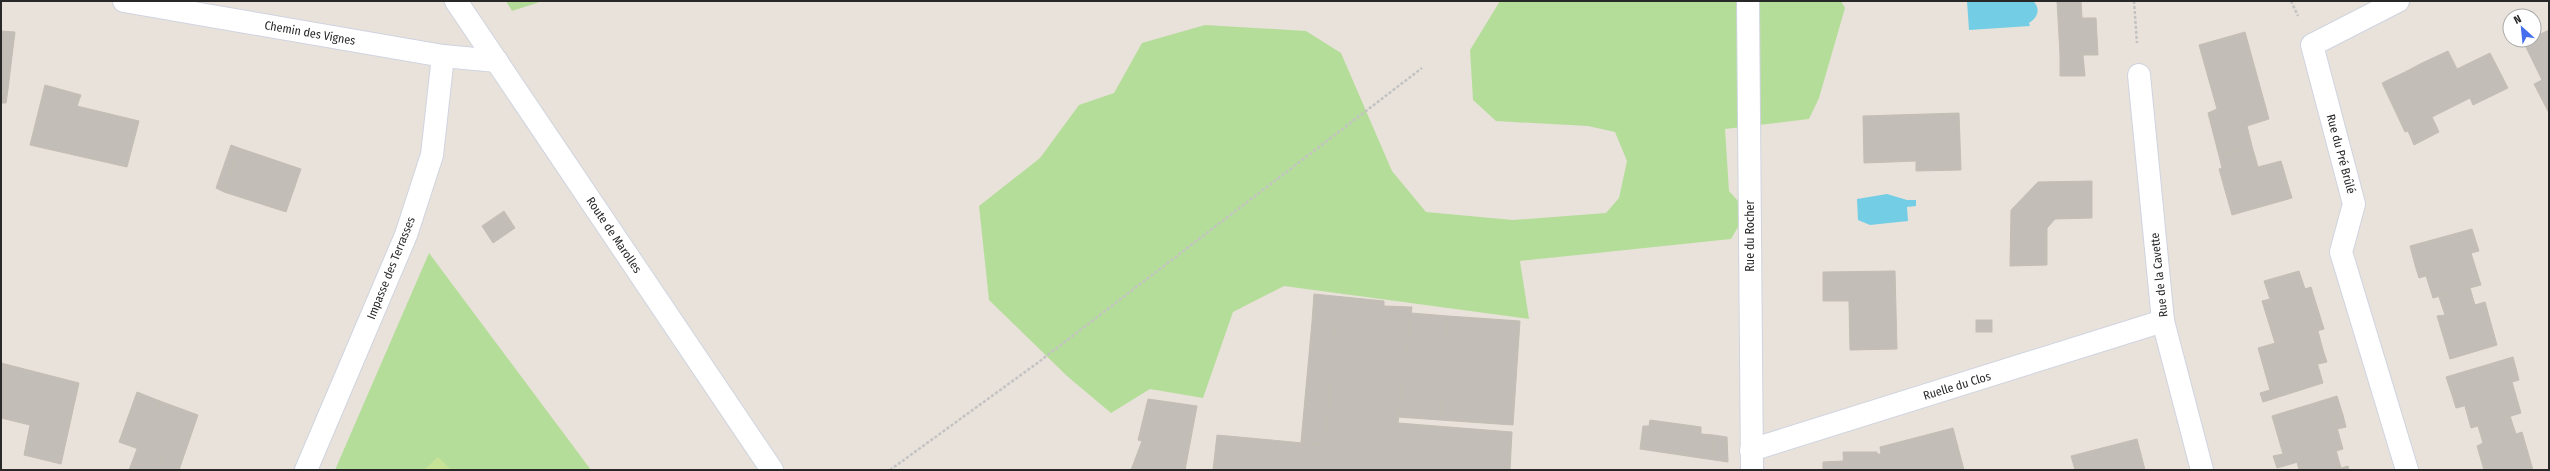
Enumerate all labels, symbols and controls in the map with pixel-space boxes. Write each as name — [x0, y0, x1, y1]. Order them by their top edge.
north arrow — [2502, 8, 2542, 48]
text: N — [2512, 12, 2524, 27]
street label: Chemin des Vignes — [263, 18, 357, 48]
street label: Rue du Pré Brûlé — [2324, 113, 2358, 195]
street label: Route de Marolles — [583, 194, 645, 276]
street label: Rue du Rocher — [1743, 200, 1757, 272]
street label: Impasse des Terrasses — [364, 215, 418, 321]
street label: Rue de la Cavette — [2148, 232, 2170, 318]
street label: Ruelle du Clos — [1922, 369, 1992, 403]

